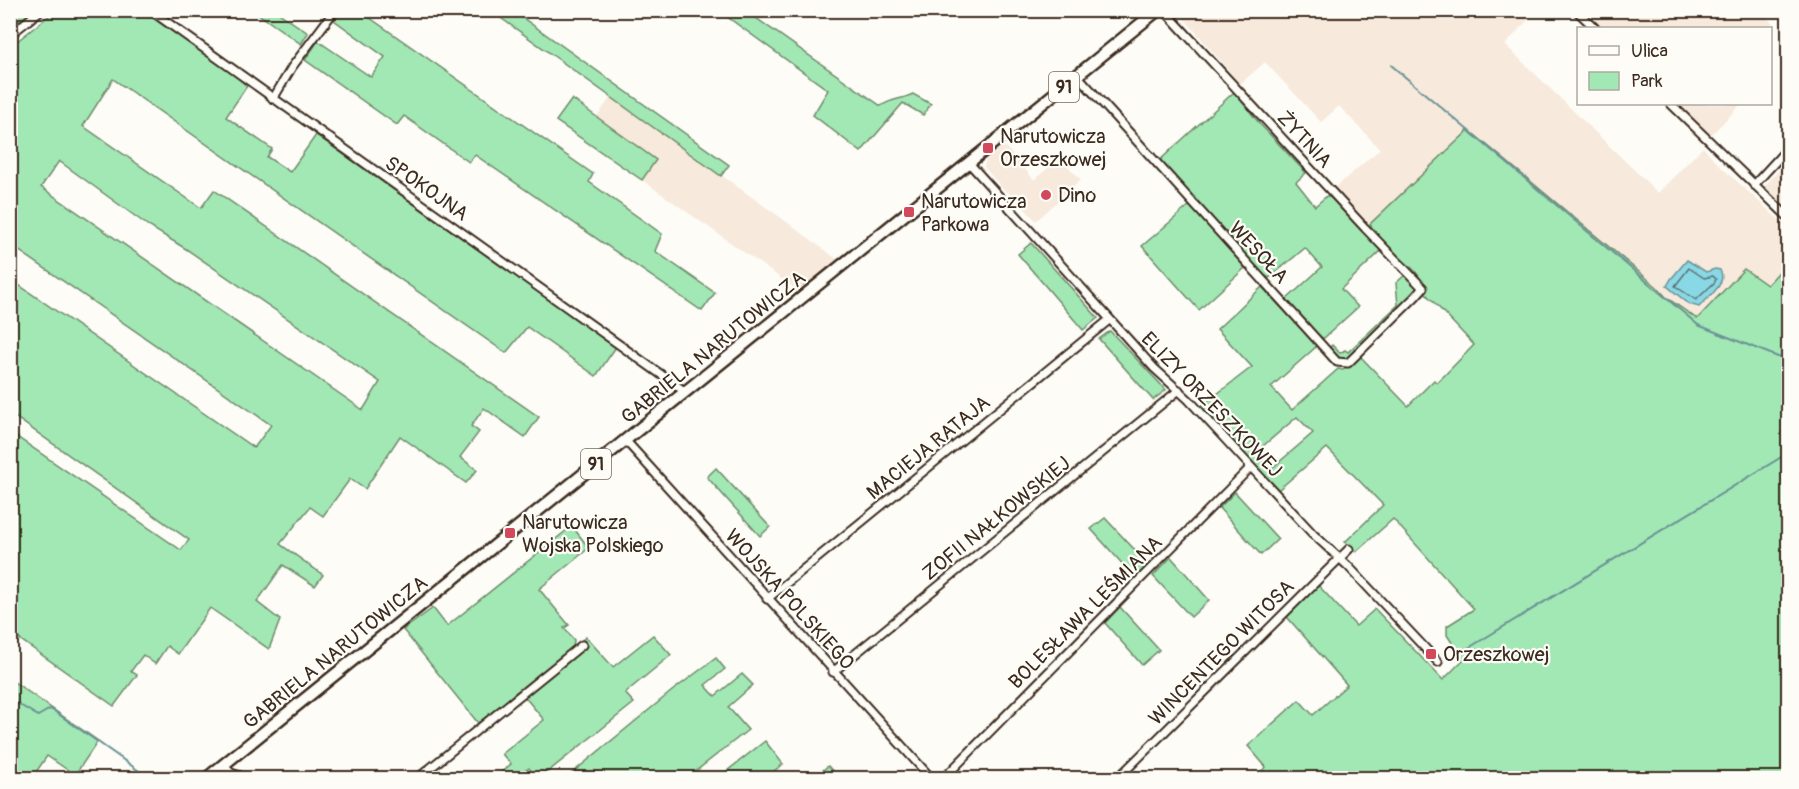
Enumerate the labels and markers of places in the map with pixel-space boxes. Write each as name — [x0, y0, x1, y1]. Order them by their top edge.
place label: Narutowicza Orzeszkowej — [1000, 124, 1106, 172]
marker: Narutowicza Orzeszkowej — [981, 141, 995, 155]
place label: Dino — [1058, 183, 1097, 208]
marker: Dino — [1039, 188, 1053, 202]
place label: Narutowicza Parkowa — [921, 189, 1027, 237]
marker: Narutowicza Parkowa — [902, 205, 916, 219]
place label: Narutowicza Wojska Polskiego — [522, 510, 664, 558]
marker: Narutowicza Wojska Polskiego — [503, 526, 517, 540]
place label: Orzeszkowej — [1443, 642, 1549, 667]
marker: Orzeszkowej — [1424, 647, 1438, 661]

